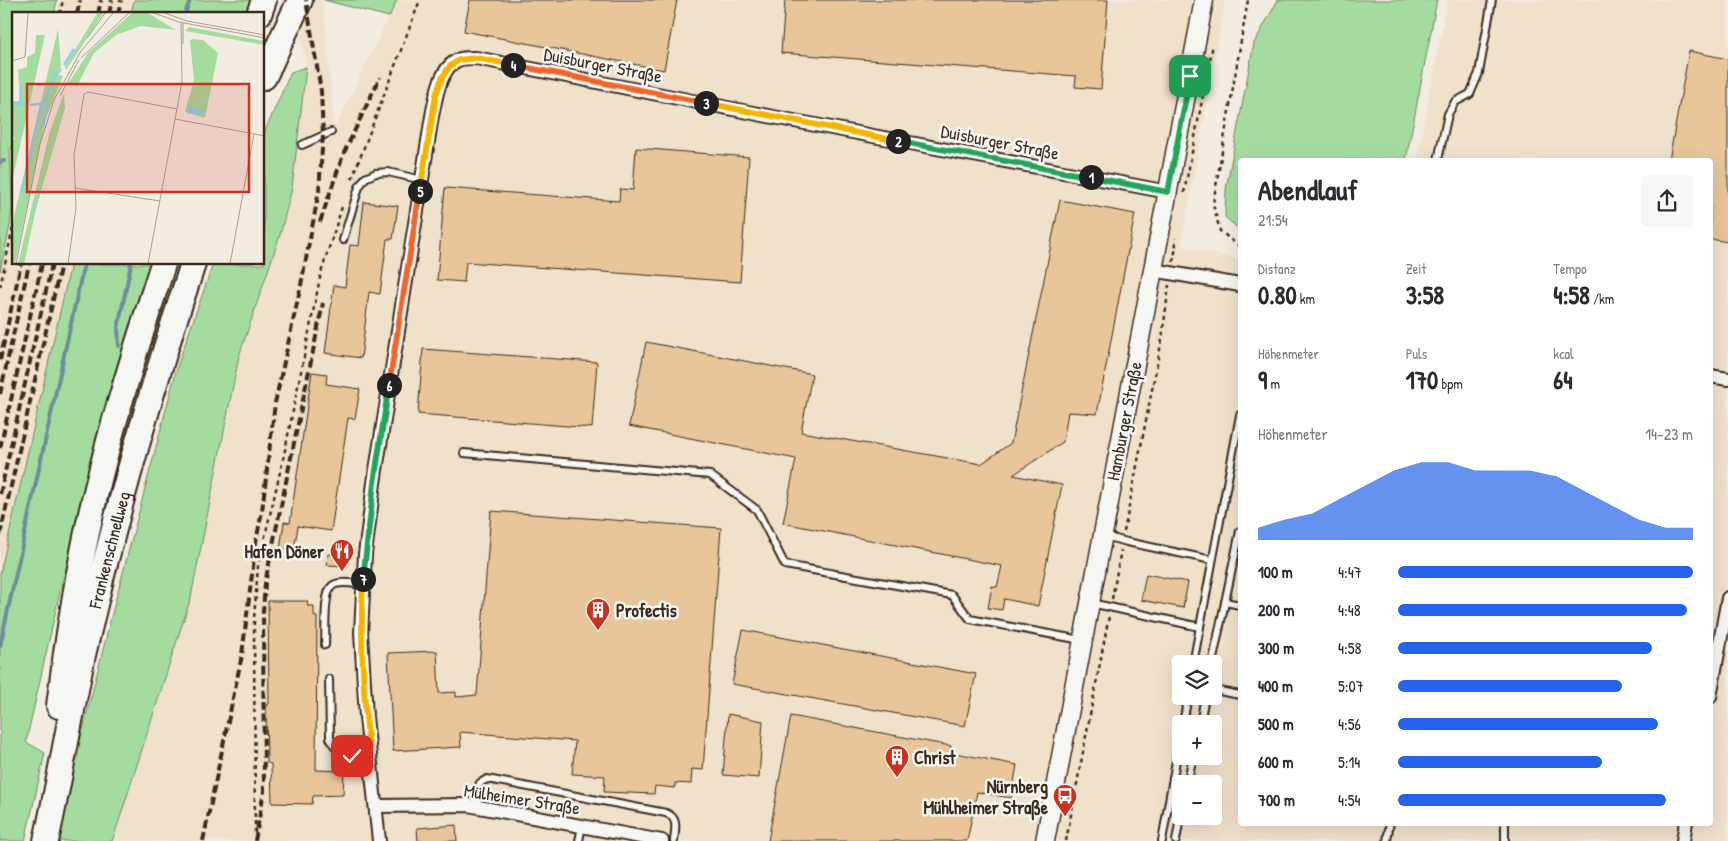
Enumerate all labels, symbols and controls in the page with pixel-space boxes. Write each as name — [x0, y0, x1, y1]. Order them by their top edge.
inset map — [12, 12, 265, 265]
street label: Duisburger Straße — [542, 41, 664, 89]
pin: 4 — [500, 52, 526, 78]
pin — [1169, 55, 1211, 97]
text: 4 — [511, 56, 516, 75]
icon: arrive — [1176, 62, 1204, 90]
pin: 3 — [694, 90, 718, 116]
text: 3 — [703, 94, 710, 113]
street label: Duisburger Straße — [939, 118, 1061, 166]
pin: 2 — [886, 128, 910, 154]
text: 2 — [895, 132, 902, 151]
pin: 1 — [1078, 164, 1104, 190]
text: 1 — [1089, 168, 1094, 187]
text: Abendlauf — [1258, 171, 1358, 209]
button: share — [1641, 175, 1693, 227]
pin: 5 — [408, 178, 432, 204]
text: 5 — [418, 182, 423, 201]
text: 21:54 — [1258, 209, 1288, 231]
text: Distanz — [1258, 259, 1296, 278]
text: Zeit — [1406, 259, 1426, 278]
text: Tempo — [1553, 259, 1587, 278]
text: 0.80 — [1258, 278, 1297, 312]
text: 3:58 — [1406, 278, 1444, 312]
text: 4:58 — [1553, 278, 1590, 312]
text: km — [1297, 289, 1315, 308]
text: /km — [1590, 289, 1614, 308]
text: Höhenmeter — [1258, 344, 1319, 363]
text: Puls — [1406, 344, 1427, 363]
text: kcal — [1553, 344, 1574, 363]
street label: Hamburger Straße — [1100, 359, 1148, 483]
text: 9 — [1258, 363, 1267, 397]
text: 170 — [1406, 363, 1438, 397]
text: 64 — [1553, 363, 1573, 397]
pin: 6 — [376, 372, 402, 398]
text: m — [1267, 374, 1280, 393]
text: bpm — [1438, 374, 1463, 393]
text: 6 — [387, 376, 392, 395]
text: Höhenmeter — [1258, 423, 1328, 445]
text: 14–23 m — [1645, 423, 1693, 445]
street label: Frankenschnellweg — [82, 489, 136, 612]
restaurant icon: Hafen Döner — [329, 538, 355, 572]
place label: Hafen Döner — [245, 539, 324, 564]
text: 100 m — [1258, 561, 1293, 583]
text: 4:47 — [1338, 561, 1362, 583]
pin: 7 — [350, 566, 376, 592]
text: 7 — [360, 570, 367, 589]
building icon: Profectis — [585, 597, 611, 631]
place label: Profectis — [616, 598, 677, 623]
text: 200 m — [1258, 599, 1294, 621]
text: 4:48 — [1338, 599, 1361, 621]
text: 300 m — [1258, 637, 1294, 659]
text: 4:58 — [1338, 637, 1361, 659]
map controls — [1172, 655, 1222, 825]
button: layers — [1172, 655, 1222, 705]
text: 400 m — [1258, 675, 1293, 697]
text: 5:07 — [1338, 675, 1364, 697]
text: 500 m — [1258, 713, 1294, 735]
text: 4:56 — [1338, 713, 1361, 735]
button: + — [1172, 715, 1222, 765]
pin — [331, 735, 373, 777]
icon: check — [338, 742, 366, 770]
building icon: Christ — [884, 744, 910, 778]
place label: Christ — [914, 745, 956, 770]
text: 600 m — [1258, 751, 1293, 773]
text: 5:14 — [1338, 751, 1360, 773]
place label: Nürnberg Mühlheimer Straße — [923, 774, 1049, 821]
button: − — [1172, 775, 1222, 825]
street label: Mülheimer Straße — [462, 777, 582, 821]
bus stop icon: Nürnberg Mühlheimer Straße — [1052, 783, 1078, 817]
text: 700 m — [1258, 789, 1295, 811]
text: 4:54 — [1338, 789, 1360, 811]

